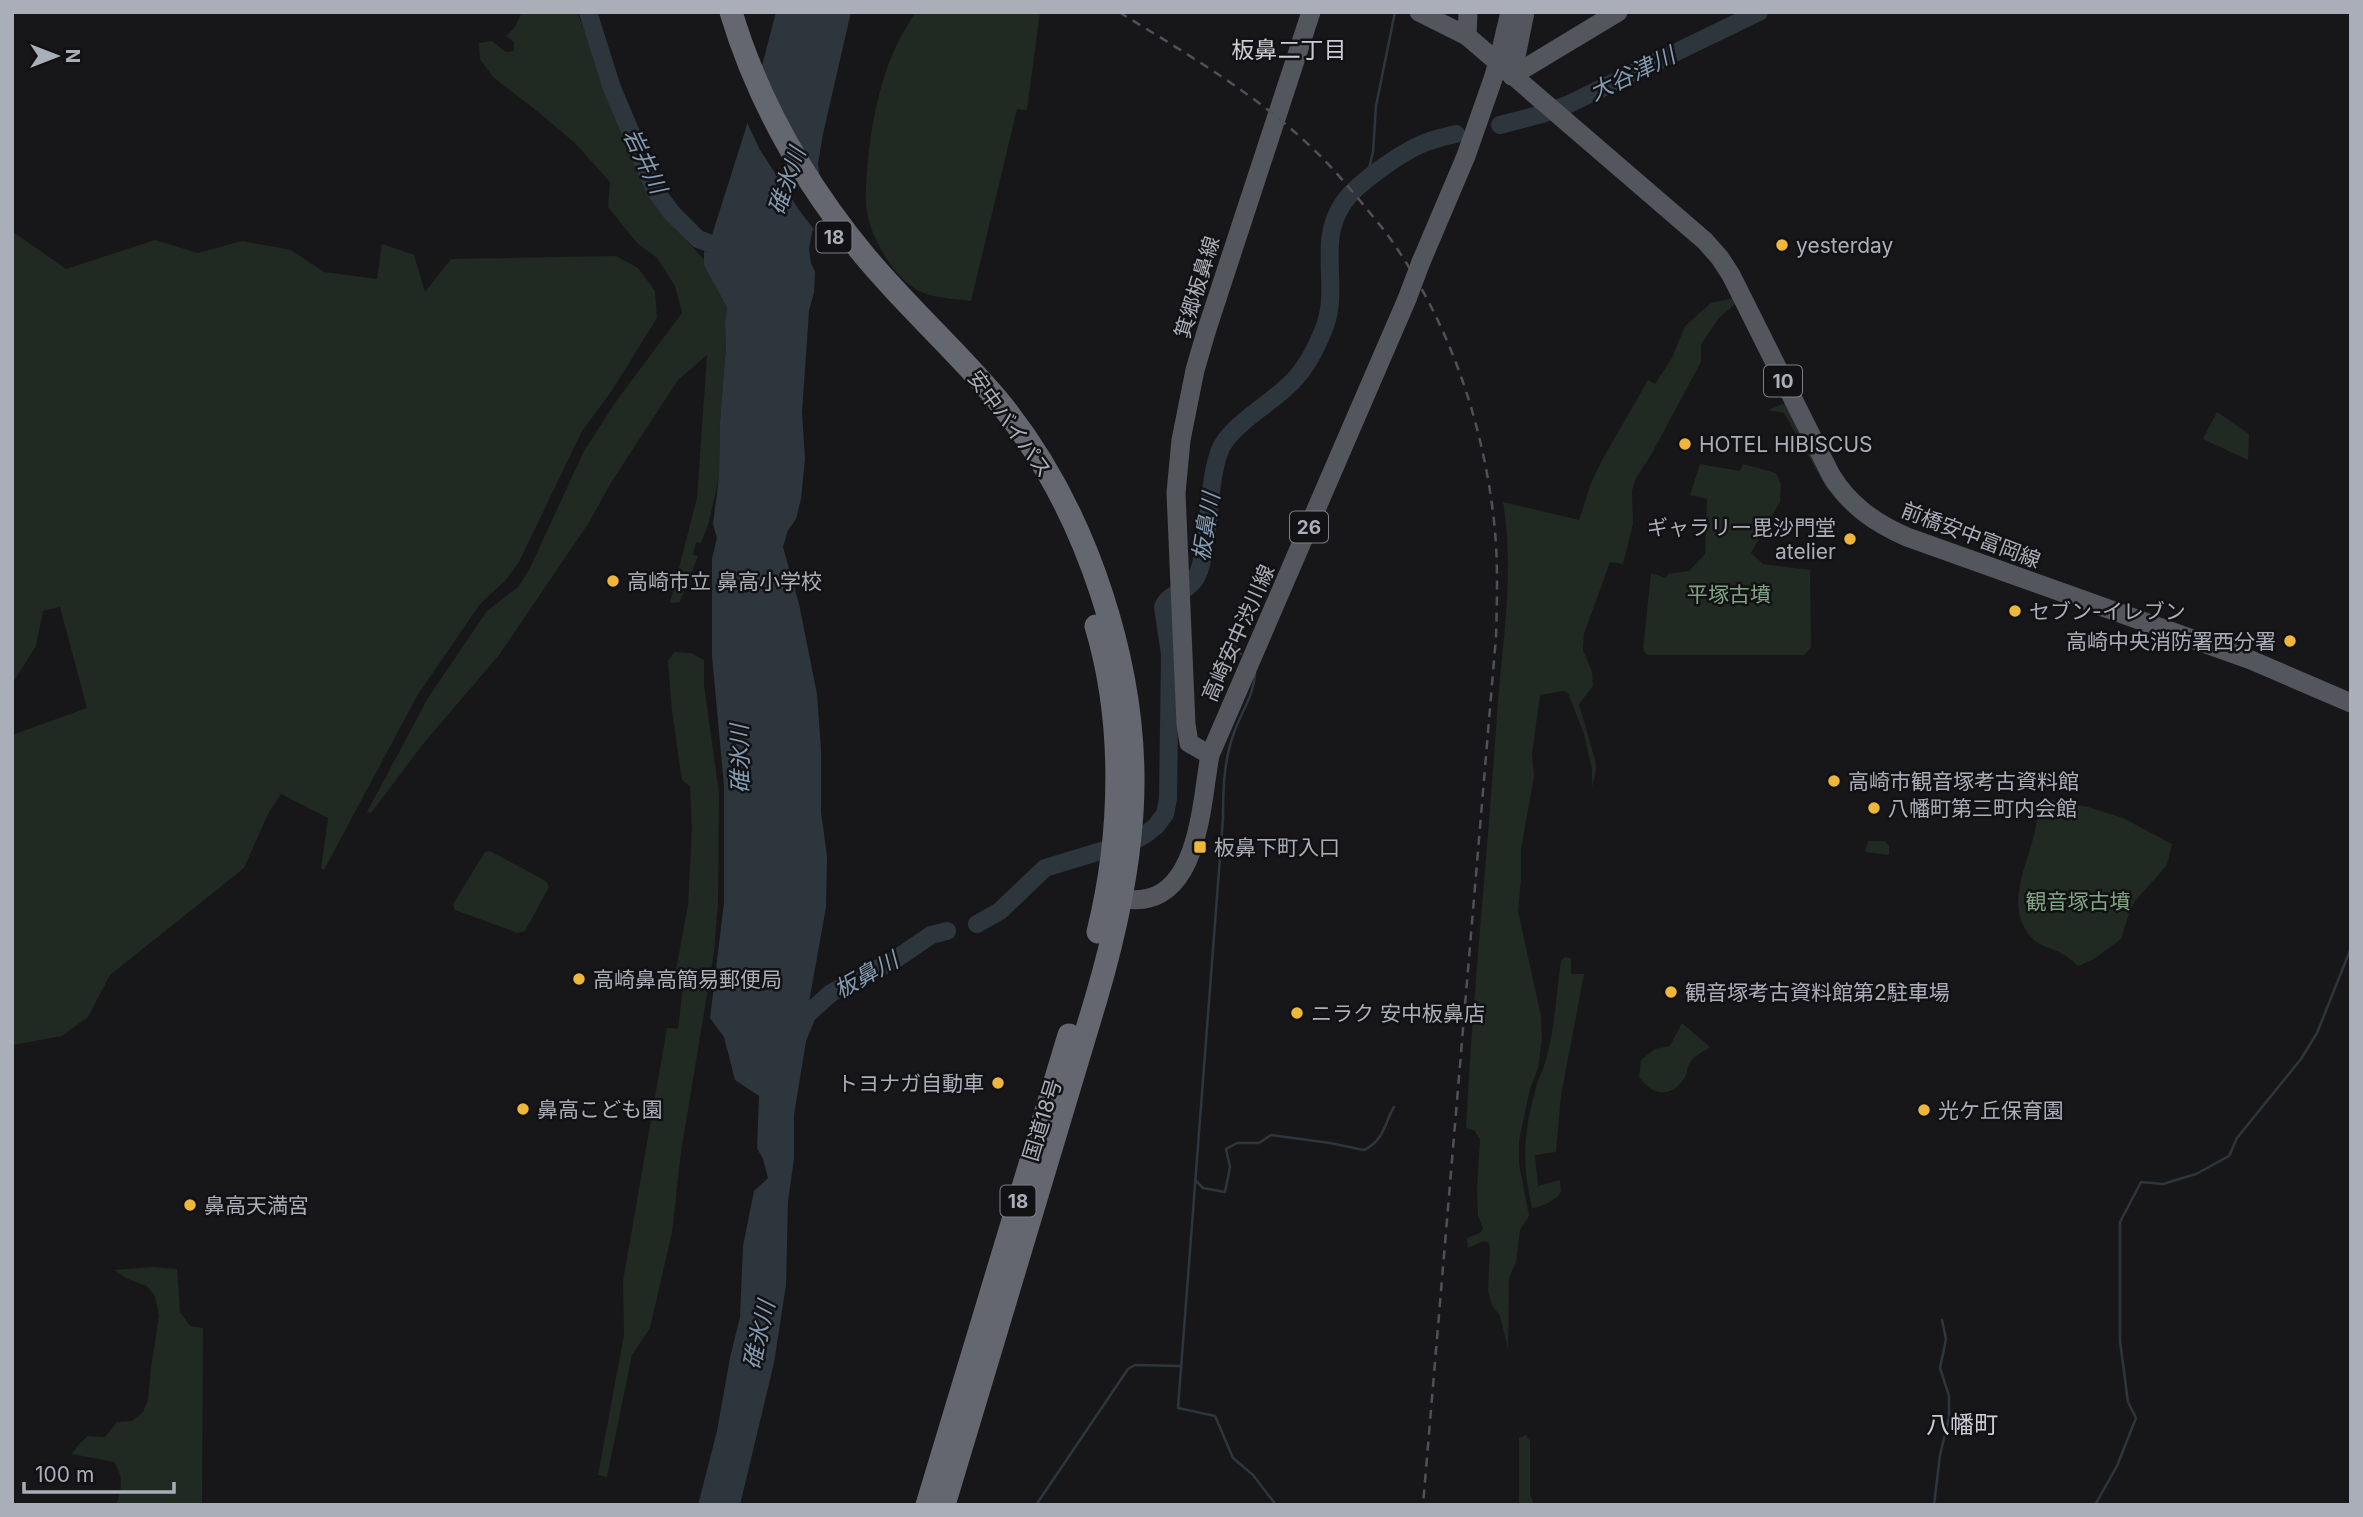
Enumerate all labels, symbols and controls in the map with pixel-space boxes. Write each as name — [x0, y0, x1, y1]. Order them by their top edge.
north arrow — [21, 21, 91, 91]
district label: 板鼻二丁目 — [1232, 36, 1347, 64]
water label: 大谷津川 — [1585, 40, 1682, 107]
text: N — [61, 49, 84, 63]
water label: 岩井川 — [617, 124, 674, 201]
water label: 碓氷川 — [763, 141, 812, 218]
road number: 18 — [816, 221, 852, 252]
street label: 箕郷板鼻線 — [1170, 233, 1224, 341]
place label: yesterday — [1796, 233, 1894, 258]
marker: yesterday — [1774, 237, 1790, 253]
street label: 安中バイパス — [963, 366, 1057, 482]
road number: 10 — [1764, 366, 1802, 396]
place label: HOTEL HIBISCUS — [1699, 432, 1873, 457]
marker: HOTEL HIBISCUS — [1677, 436, 1693, 452]
water label: 板鼻川 — [1187, 488, 1226, 563]
street label: 前橋安中富岡線 — [1898, 497, 2044, 573]
road number: 26 — [1290, 512, 1328, 542]
place label: ギャラリー毘沙門堂 atelier — [1647, 515, 1836, 564]
marker: ギャラリー毘沙門堂 atelier — [1842, 531, 1858, 547]
street label: 高崎安中渋川線 — [1197, 561, 1279, 705]
place label: 高崎市立 鼻高小学校 — [627, 569, 822, 594]
marker: 高崎市立 鼻高小学校 — [605, 573, 621, 589]
park label: 平塚古墳 — [1687, 582, 1771, 607]
place label: セブン-イレブン — [2029, 599, 2186, 624]
marker: セブン-イレブン — [2007, 603, 2023, 619]
place label: 高崎中央消防署西分署 — [2066, 629, 2276, 654]
marker: 高崎中央消防署西分署 — [2282, 633, 2298, 649]
water label: 碓氷川 — [725, 721, 755, 794]
place label: 高崎市観音塚考古資料館 — [1848, 769, 2079, 794]
marker: 高崎市観音塚考古資料館 — [1826, 773, 1842, 789]
place label: 八幡町第三町内会館 — [1888, 796, 2077, 821]
marker: 八幡町第三町内会館 — [1866, 800, 1882, 816]
place label: 板鼻下町入口 — [1214, 835, 1340, 860]
marker: 板鼻下町入口 — [1192, 839, 1208, 855]
park label: 観音塚古墳 — [2026, 889, 2131, 914]
water label: 板鼻川 — [829, 945, 906, 1004]
place label: 高崎鼻高簡易郵便局 — [593, 967, 782, 992]
marker: 高崎鼻高簡易郵便局 — [571, 971, 587, 987]
place label: 観音塚考古資料館第2駐車場 — [1685, 980, 1950, 1005]
marker: 観音塚考古資料館第2駐車場 — [1663, 984, 1679, 1000]
place label: ニラク 安中板鼻店 — [1311, 1001, 1485, 1026]
marker: ニラク 安中板鼻店 — [1289, 1005, 1305, 1021]
place label: トヨナガ自動車 — [837, 1071, 984, 1096]
marker: トヨナガ自動車 — [990, 1075, 1006, 1091]
street label: 国道18号 — [1018, 1076, 1066, 1164]
place label: 鼻高こども園 — [537, 1097, 663, 1122]
place label: 光ケ丘保育園 — [1938, 1098, 2064, 1123]
marker: 鼻高こども園 — [515, 1101, 531, 1117]
marker: 光ケ丘保育園 — [1916, 1102, 1932, 1118]
road number: 18 — [1000, 1186, 1036, 1217]
place label: 鼻高天満宮 — [204, 1193, 309, 1218]
marker: 鼻高天満宮 — [182, 1197, 198, 1213]
water label: 碓氷川 — [738, 1295, 781, 1372]
district label: 八幡町 — [1926, 1410, 1998, 1439]
scale bar — [24, 1450, 175, 1494]
text: 100 m — [35, 1462, 94, 1487]

